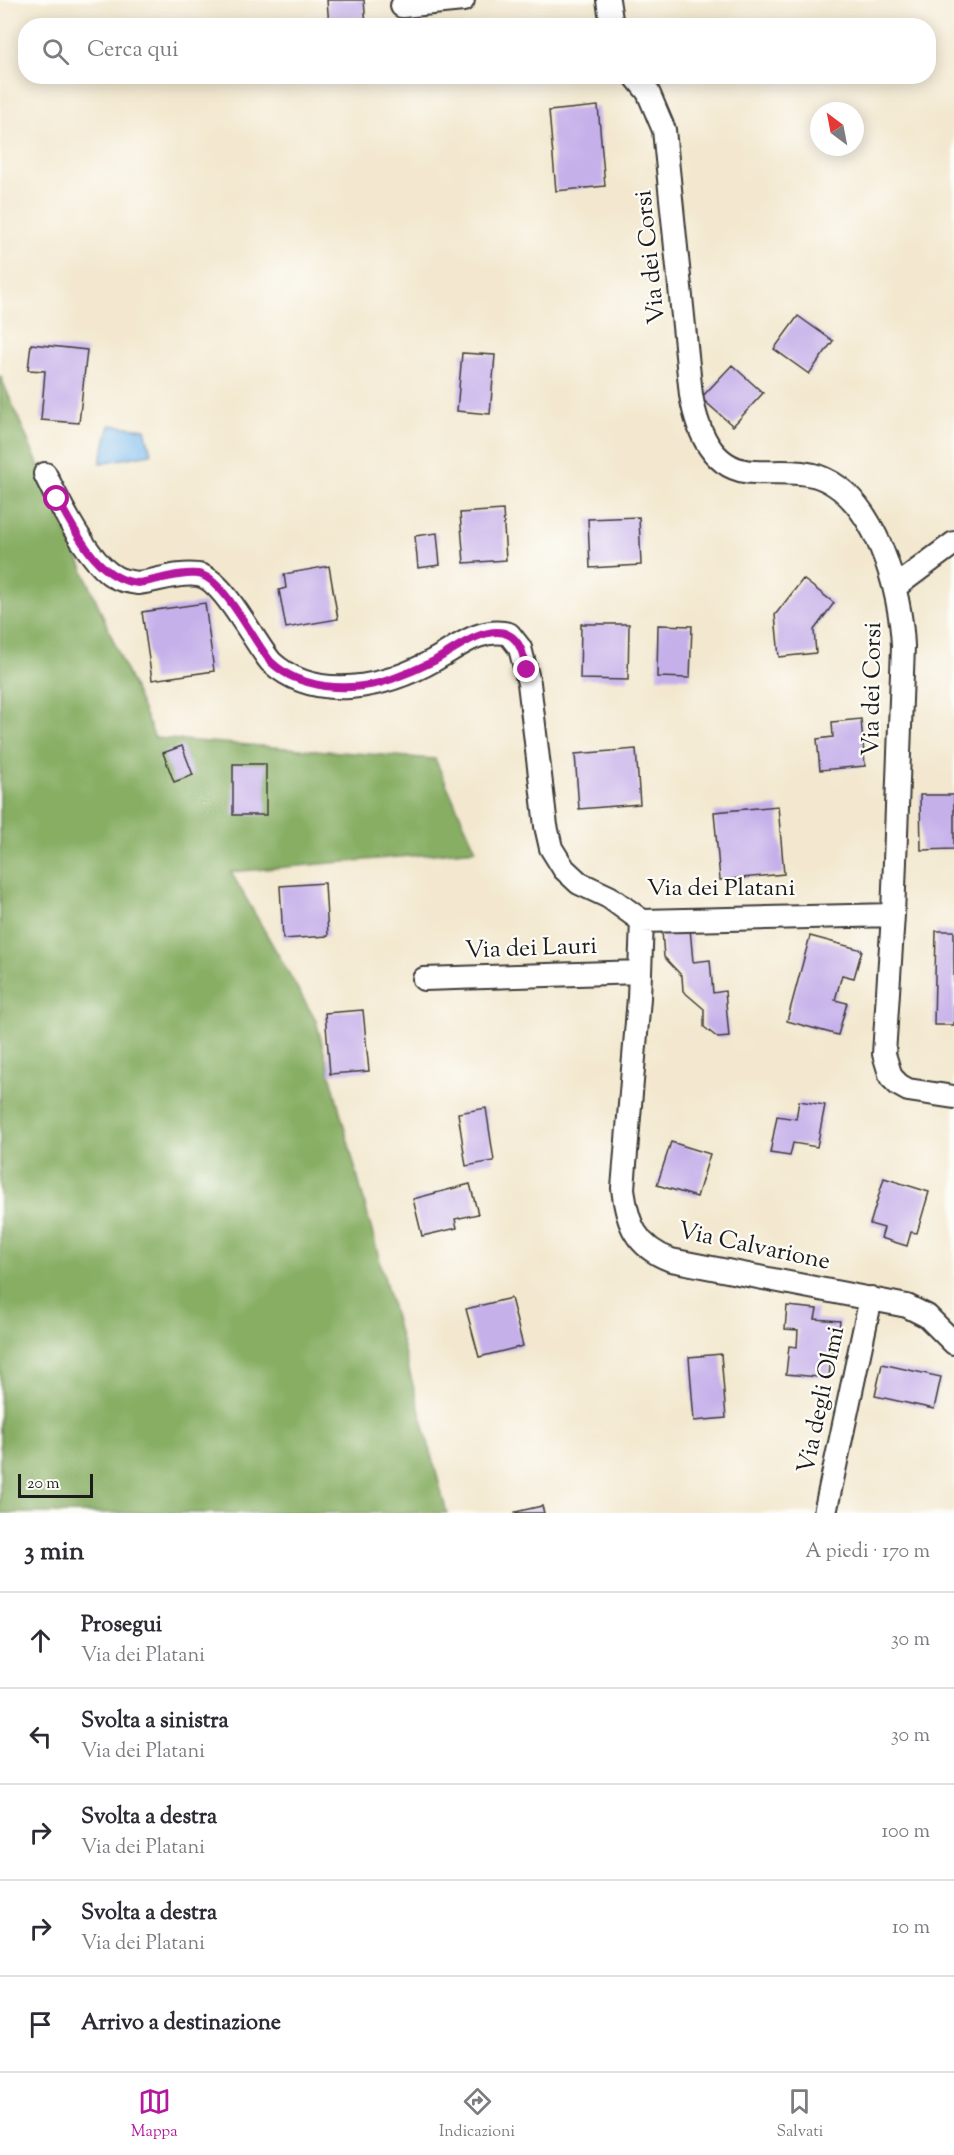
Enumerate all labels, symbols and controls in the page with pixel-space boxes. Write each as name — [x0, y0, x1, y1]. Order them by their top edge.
search box — [18, 18, 936, 84]
icon: search — [39, 35, 72, 68]
text: Cerca qui — [87, 35, 178, 67]
north arrow — [810, 102, 864, 156]
street label: Via dei Corsi — [627, 188, 675, 326]
route start — [43, 485, 69, 511]
street label: Via dei Corsi — [855, 621, 891, 757]
route end — [513, 656, 539, 682]
street label: Via dei Platani — [647, 872, 796, 906]
street label: Via dei Lauri — [464, 930, 598, 968]
street label: Via Calvarione — [675, 1214, 833, 1280]
street label: Via degli Olmi — [790, 1323, 854, 1477]
scale bar — [18, 1471, 93, 1498]
text: 20 m — [27, 1473, 60, 1496]
text: 3 min — [24, 1534, 84, 1571]
text: A piedi · 170 m — [805, 1538, 930, 1567]
text: Prosegui — [81, 1610, 162, 1642]
icon: ahead — [24, 1624, 57, 1657]
text: 30 m — [891, 1626, 930, 1655]
text: Via dei Platani — [81, 1642, 205, 1671]
text: Svolta a sinistra — [81, 1706, 229, 1738]
icon: left — [24, 1720, 57, 1753]
text: 30 m — [891, 1722, 930, 1751]
text: Via dei Platani — [81, 1738, 205, 1767]
text: Svolta a destra — [81, 1802, 217, 1834]
icon: right — [24, 1816, 57, 1849]
text: 100 m — [881, 1818, 930, 1847]
text: Via dei Platani — [81, 1834, 205, 1863]
text: Svolta a destra — [81, 1898, 217, 1930]
icon: right — [24, 1912, 57, 1945]
text: 10 m — [892, 1914, 930, 1943]
text: Via dei Platani — [81, 1930, 205, 1959]
icon: arrive — [24, 2008, 57, 2041]
text: Arrivo a destinazione — [81, 2008, 281, 2040]
tab: Mappa — [131, 2085, 178, 2144]
tab: Indicazioni — [439, 2085, 515, 2144]
tab: Salvati — [776, 2085, 823, 2144]

